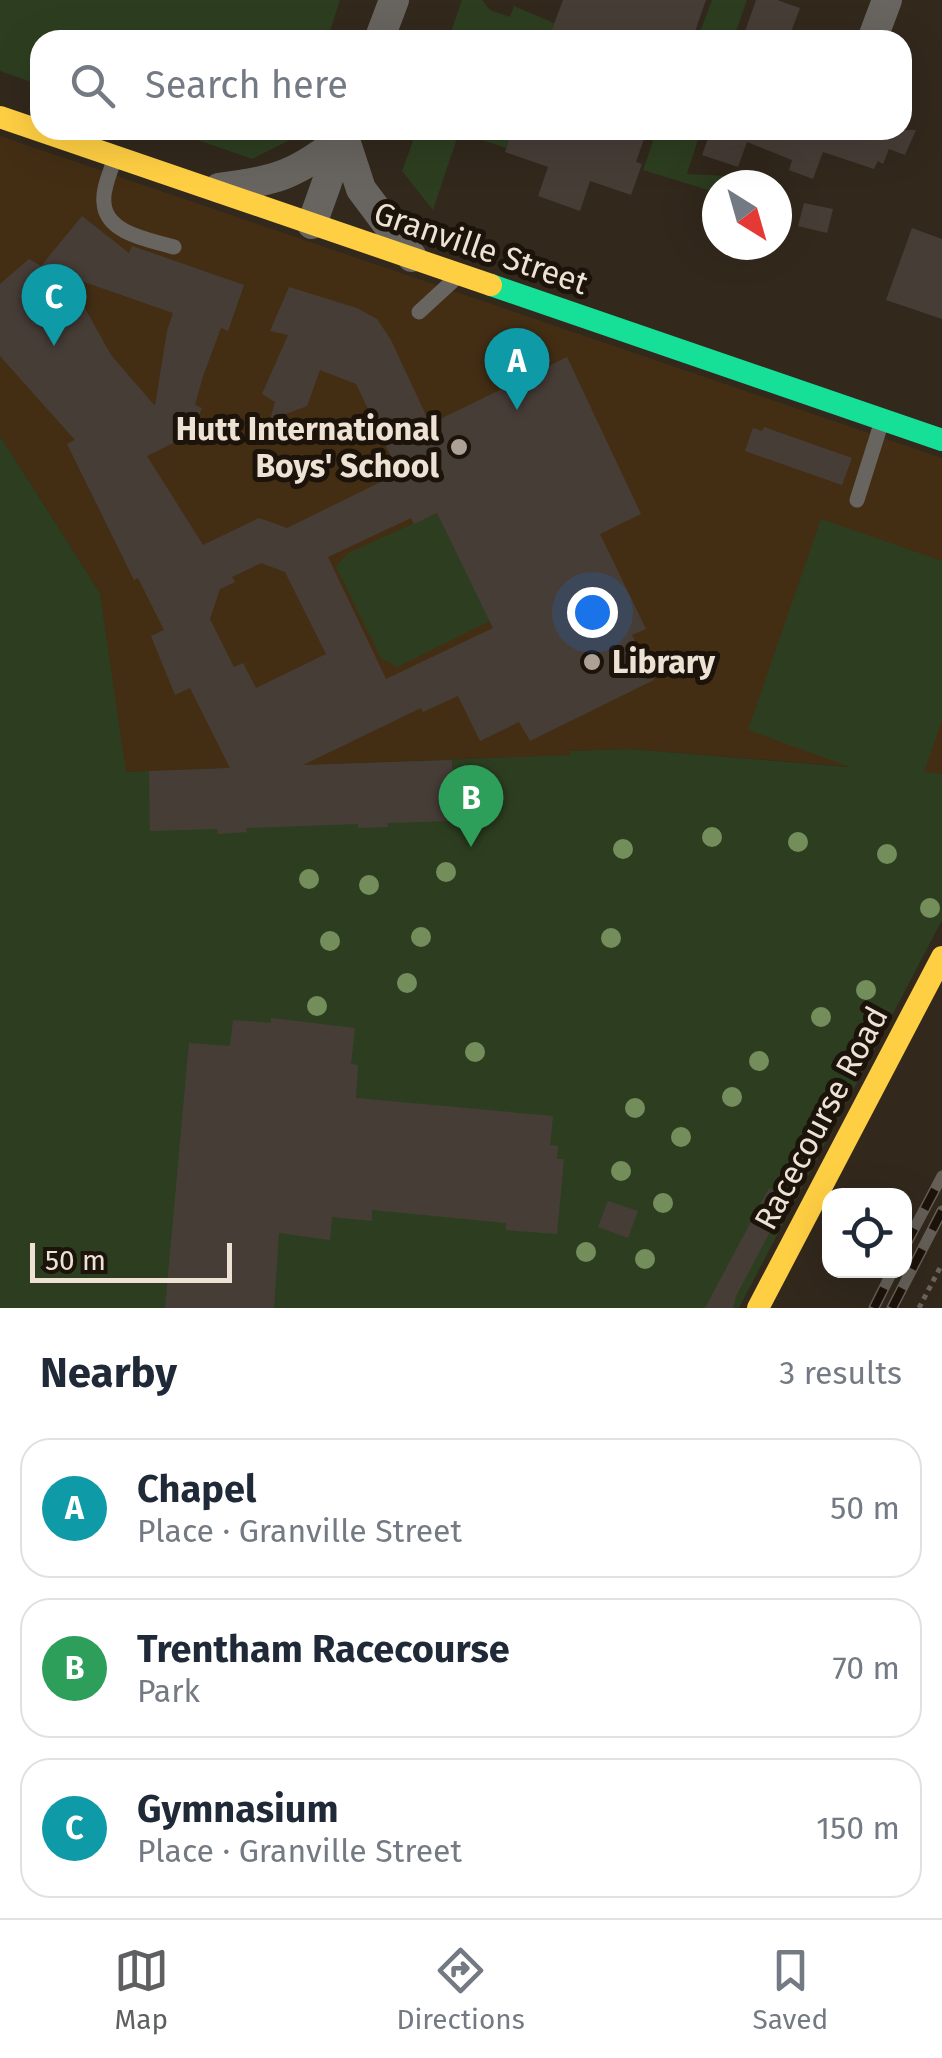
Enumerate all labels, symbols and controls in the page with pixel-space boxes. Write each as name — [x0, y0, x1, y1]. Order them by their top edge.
search box — [30, 30, 912, 140]
icon: search — [65, 58, 120, 113]
text: Search here — [145, 62, 348, 108]
north arrow — [702, 170, 792, 260]
street label: Granville Street — [369, 194, 593, 302]
pin: C — [22, 264, 86, 346]
pin: A — [484, 328, 550, 410]
place label: Hutt International Boys' School — [176, 410, 439, 485]
marker: Hutt International Boys' School — [448, 436, 470, 458]
your location — [567, 587, 618, 638]
place label: Library — [612, 643, 716, 681]
marker: Library — [581, 651, 603, 673]
pin: B — [438, 764, 504, 847]
street label: Racecourse Road — [746, 1000, 896, 1236]
map controls — [822, 1188, 912, 1278]
button: locate — [822, 1188, 912, 1278]
scale bar — [30, 1238, 232, 1282]
text: 50 m — [45, 1244, 106, 1277]
text: Nearby — [40, 1348, 177, 1398]
text: 3 results — [779, 1354, 902, 1392]
text: Chapel — [137, 1466, 256, 1512]
text: A — [65, 1489, 84, 1527]
text: 50 m — [830, 1489, 900, 1527]
text: Place · Granville Street — [137, 1512, 462, 1550]
text: Trentham Racecourse — [137, 1626, 510, 1672]
text: B — [65, 1649, 84, 1687]
text: 70 m — [832, 1649, 900, 1687]
text: Park — [137, 1672, 200, 1710]
text: Gymnasium — [137, 1786, 339, 1832]
text: C — [65, 1809, 84, 1847]
text: 150 m — [816, 1809, 900, 1847]
text: Place · Granville Street — [137, 1832, 462, 1870]
tab: Map — [114, 1943, 169, 2036]
tab: Directions — [396, 1943, 525, 2036]
tab: Saved — [752, 1943, 828, 2036]

